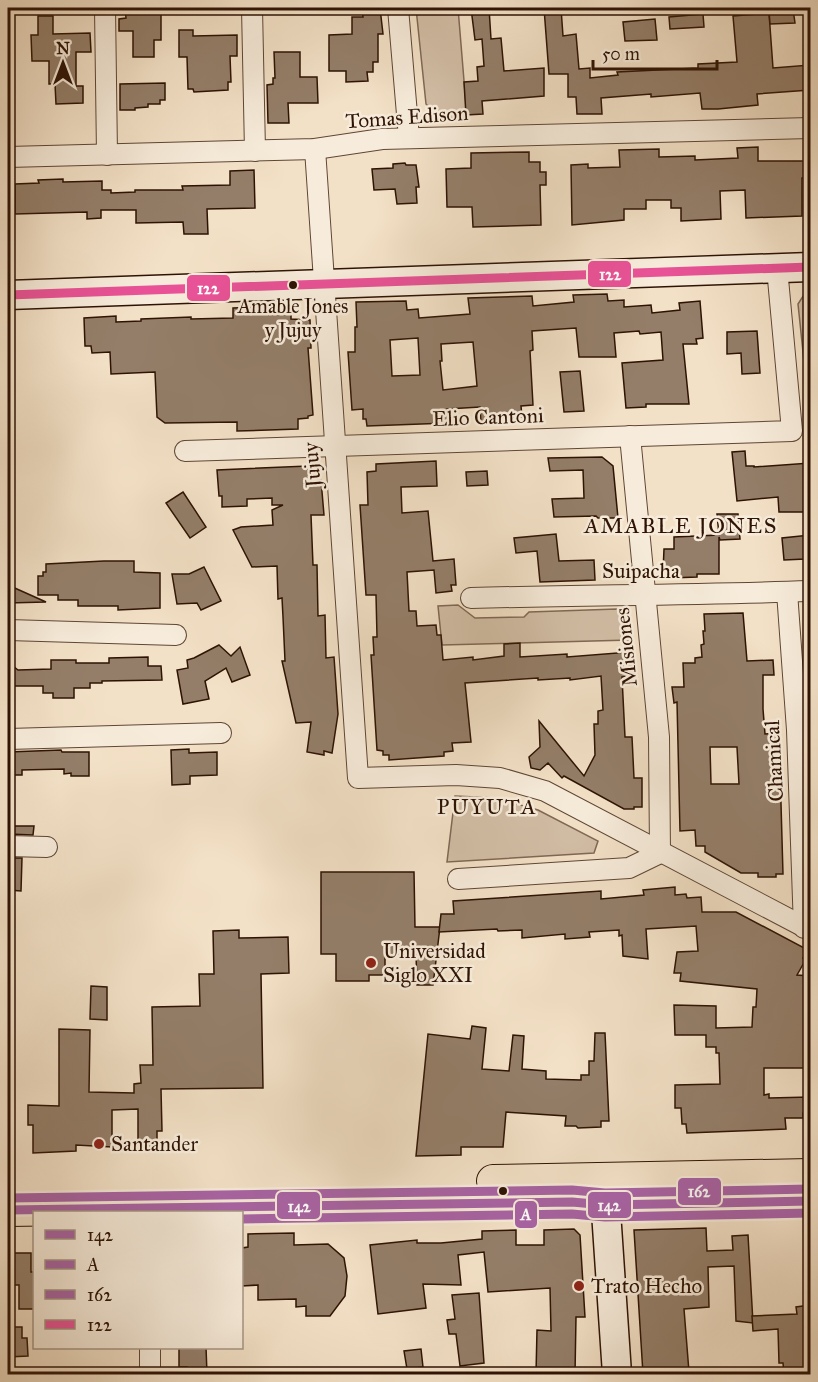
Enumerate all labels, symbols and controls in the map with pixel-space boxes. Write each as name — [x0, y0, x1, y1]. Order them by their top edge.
north arrow — [33, 33, 93, 93]
scale bar — [593, 33, 718, 71]
text: N — [56, 39, 70, 58]
text: 50 m — [602, 43, 640, 65]
street label: Tomas Edison — [345, 100, 469, 134]
line badge: 122 — [587, 260, 632, 288]
text: 122 — [599, 265, 622, 284]
line badge: 122 — [186, 274, 231, 302]
text: 122 — [197, 279, 220, 298]
marker: Amable Jones y Jujuy — [287, 279, 299, 291]
place label: Amable Jones y Jujuy — [237, 294, 348, 343]
street label: Elio Cantoni — [432, 402, 544, 432]
street label: Jujuy — [297, 440, 327, 490]
district label: AMABLE JONES — [583, 512, 778, 539]
street label: Suipacha — [602, 558, 680, 584]
street label: Misiones — [609, 606, 643, 688]
street label: Chamical — [759, 719, 789, 802]
district label: PUYUTA — [437, 793, 537, 820]
place label: Universidad Siglo XXI — [383, 938, 486, 988]
marker: Universidad Siglo XXI — [364, 956, 378, 970]
place label: Santander — [111, 1131, 198, 1157]
marker: Santander — [92, 1137, 106, 1151]
line badge: 162 — [677, 1177, 722, 1206]
text: 162 — [688, 1182, 711, 1201]
unlabelled marker — [497, 1185, 509, 1197]
line badge: 142 — [276, 1191, 321, 1220]
line badge: 142 — [587, 1191, 632, 1219]
text: 142 — [597, 1196, 622, 1216]
text: 142 — [287, 1197, 312, 1217]
line badge: A — [514, 1200, 538, 1229]
text: A — [520, 1205, 532, 1224]
legend — [33, 1211, 243, 1349]
text: 142 — [87, 1224, 113, 1246]
text: A — [86, 1254, 99, 1276]
place label: Trato Hecho — [591, 1273, 702, 1299]
marker: Trato Hecho — [572, 1279, 586, 1293]
text: 162 — [87, 1284, 112, 1306]
text: 122 — [87, 1314, 112, 1336]

